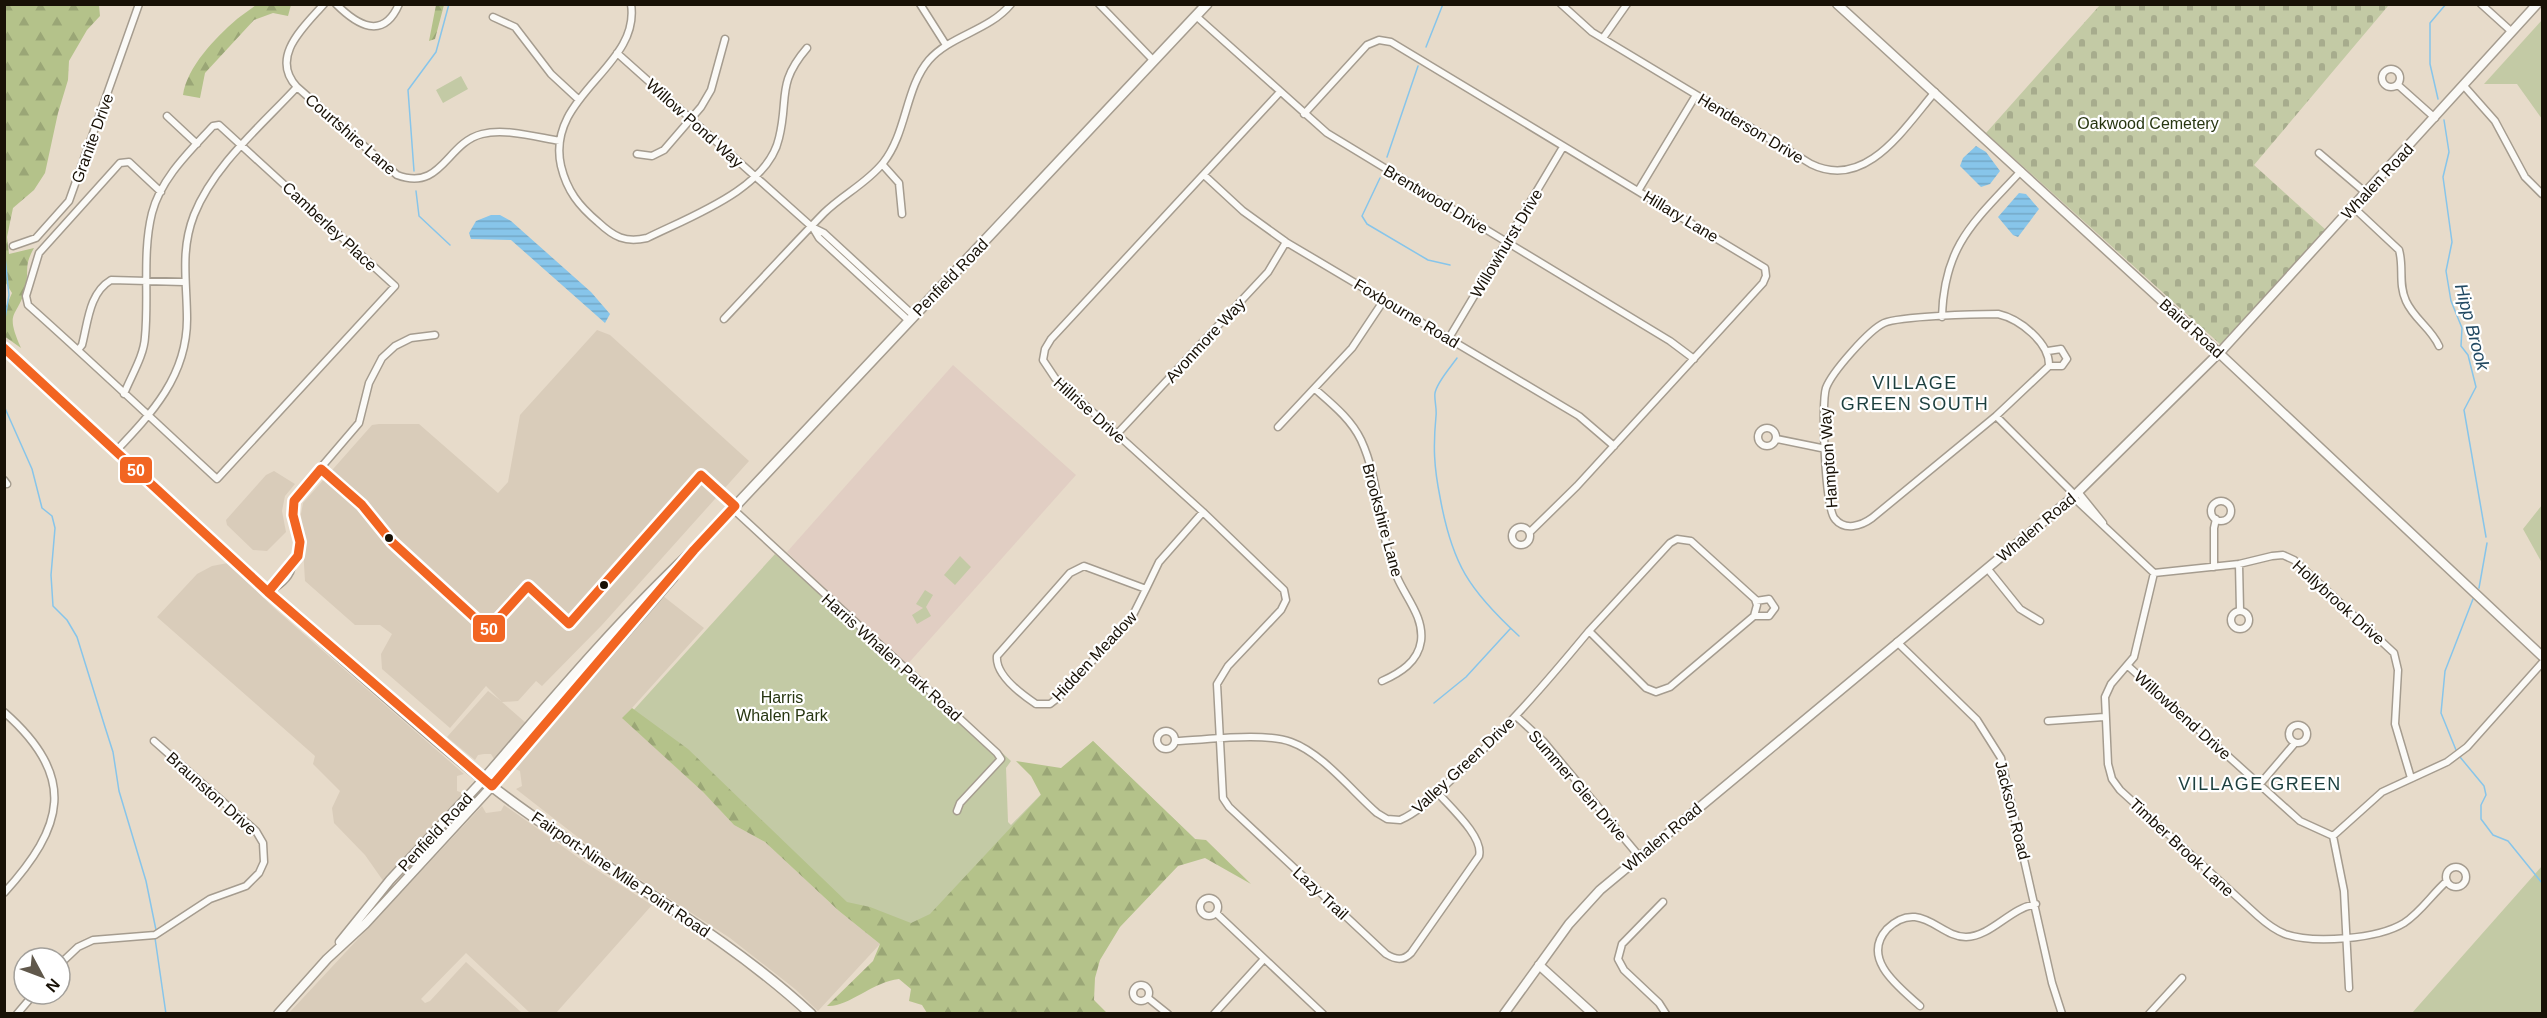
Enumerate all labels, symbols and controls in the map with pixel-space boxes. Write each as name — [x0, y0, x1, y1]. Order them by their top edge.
street label: Willow Pond Way — [643, 76, 746, 171]
street label: Henderson Drive — [1695, 90, 1807, 167]
street label: Granite Drive — [68, 91, 117, 185]
street label: Courtshire Lane — [302, 91, 399, 178]
park label: Oakwood Cemetery — [2077, 115, 2219, 132]
street label: Whalen Road — [2338, 140, 2417, 223]
street label: Brentwood Drive — [1381, 162, 1491, 237]
street label: Camberley Place — [279, 179, 380, 274]
street label: Willowhurst Drive — [1467, 186, 1546, 301]
street label: Hillary Lane — [1640, 187, 1721, 246]
street label: Penfield Road — [909, 235, 991, 319]
street label: Foxbourne Road — [1351, 275, 1462, 351]
water label: Hipp Brook — [2451, 281, 2493, 374]
street label: Avonmore Way — [1162, 295, 1249, 386]
street label: Baird Road — [2156, 295, 2227, 361]
district label: VILLAGE GREEN SOUTH — [1841, 373, 1989, 414]
street label: Hillrise Drive — [1051, 374, 1129, 447]
street label: Hampton Way — [1817, 407, 1840, 509]
line badge: 50 — [119, 456, 153, 484]
text: 50 — [127, 462, 145, 479]
street label: Brookshire Lane — [1359, 462, 1406, 579]
street label: Whalen Road — [1994, 490, 2079, 565]
unlabelled marker — [383, 532, 395, 544]
street label: Hollybrook Drive — [2289, 557, 2388, 648]
unlabelled marker — [598, 579, 610, 591]
street label: Harris Whalen Park Road — [819, 590, 965, 724]
street label: Hidden Meadow — [1049, 608, 1140, 704]
line badge: 50 — [472, 614, 506, 643]
text: 50 — [480, 621, 498, 638]
street label: Willowbend Drive — [2131, 668, 2234, 763]
park label: Harris Whalen Park — [736, 689, 829, 724]
street label: Valley Green Drive — [1409, 714, 1518, 817]
street label: Summer Glen Drive — [1525, 727, 1630, 844]
street label: Braunston Drive — [163, 749, 260, 838]
street label: Jackson Road — [1992, 759, 2033, 861]
district label: VILLAGE GREEN — [2178, 774, 2342, 794]
street label: Penfield Road — [395, 790, 476, 875]
street label: Timber Brook Lane — [2126, 795, 2237, 900]
street label: Whalen Road — [1620, 800, 1705, 875]
street label: Fairport-Nine Mile Point Road — [529, 808, 713, 940]
street label: Lazy Trail — [1290, 864, 1351, 923]
north arrow — [12, 946, 72, 1006]
text: N — [43, 976, 63, 995]

